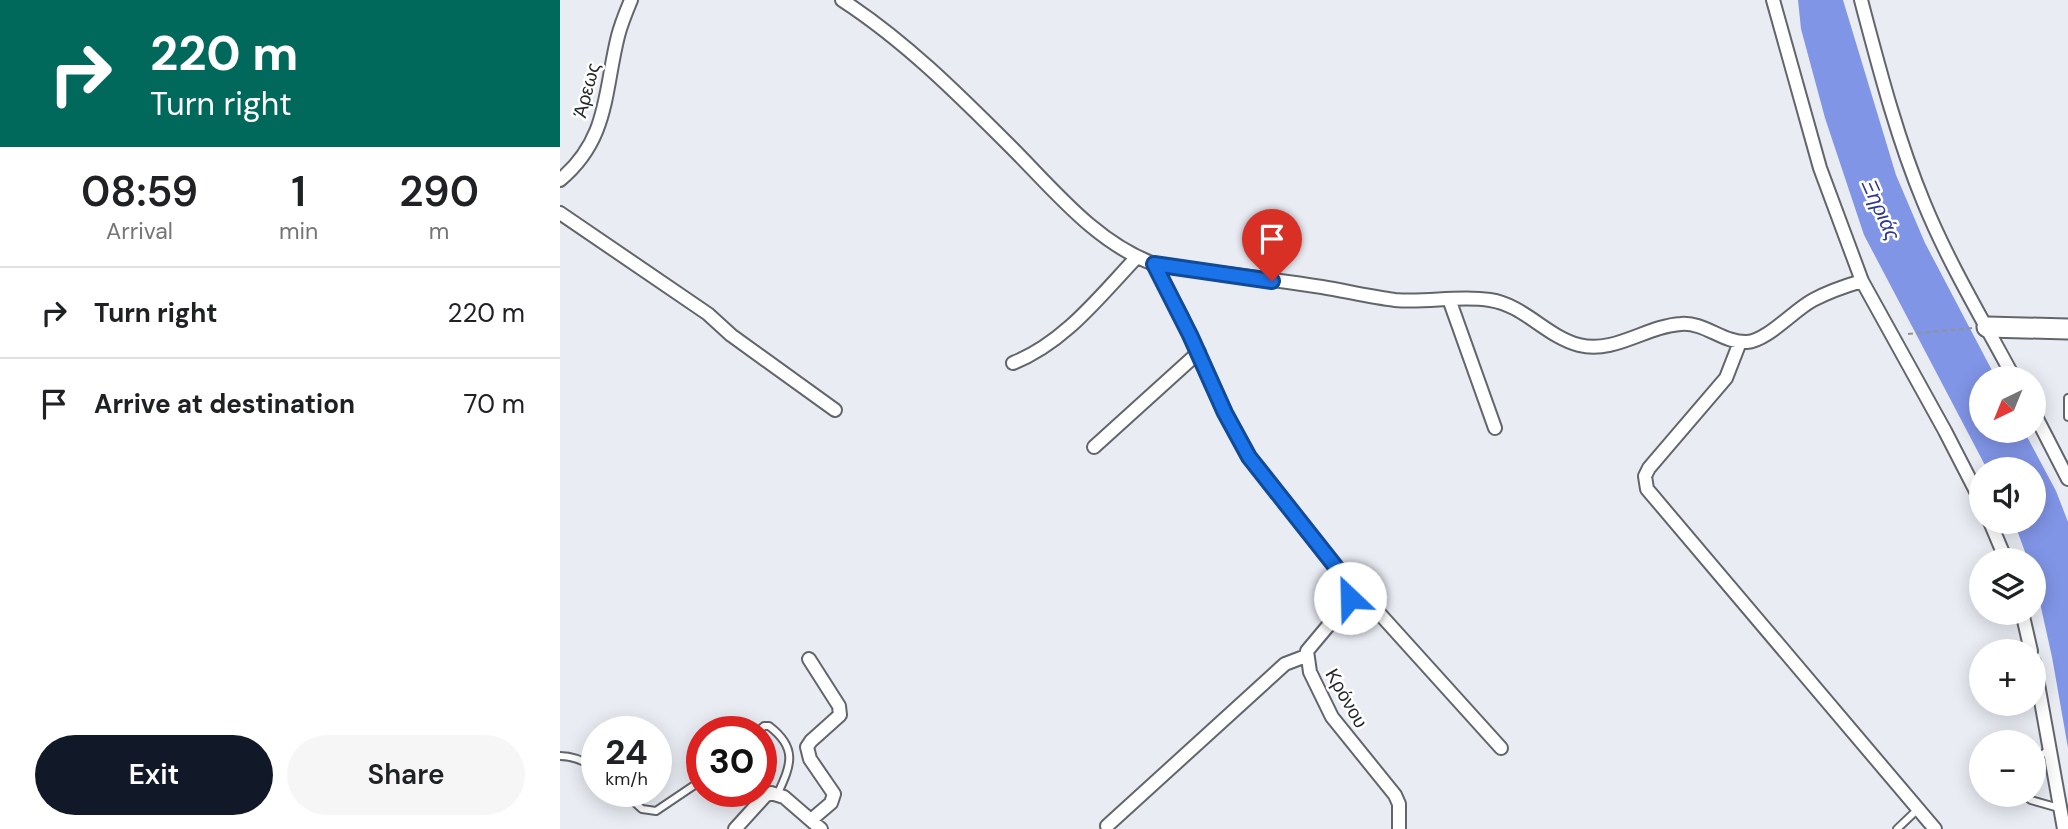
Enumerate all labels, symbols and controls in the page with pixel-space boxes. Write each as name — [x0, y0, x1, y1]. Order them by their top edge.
text: 220 m — [150, 21, 298, 85]
icon: right — [35, 28, 126, 119]
street label: Άρεως — [567, 60, 606, 120]
text: Turn right — [150, 83, 292, 125]
text: 08:59 — [81, 164, 198, 219]
text: 1 — [291, 164, 306, 219]
text: 290 — [399, 164, 479, 219]
water label: Ξηριάς — [1855, 174, 1907, 246]
pin — [1242, 209, 1302, 281]
text: Arrival — [106, 216, 173, 246]
text: min — [279, 216, 318, 246]
text: m — [429, 216, 449, 246]
icon: arrive — [1253, 220, 1291, 258]
icon: right — [35, 294, 73, 332]
text: Turn right — [94, 296, 218, 330]
text: 220 m — [447, 296, 525, 330]
north arrow — [1969, 366, 2046, 443]
map controls — [1969, 366, 2046, 807]
icon: arrive — [35, 385, 73, 423]
text: Arrive at destination — [94, 387, 355, 421]
text: 70 m — [464, 387, 525, 421]
button: sound — [1969, 457, 2046, 534]
button: layers — [1969, 548, 2046, 625]
position arrow — [1313, 561, 1387, 635]
button: + — [1969, 639, 2046, 716]
street label: Κρόνου — [1320, 664, 1374, 732]
speed limit sign: 30 — [686, 716, 777, 807]
text: 24 — [605, 729, 648, 775]
button: − — [1969, 730, 2046, 807]
button: Exit — [35, 735, 273, 815]
button: Share — [287, 735, 525, 815]
text: km/h — [605, 767, 648, 791]

